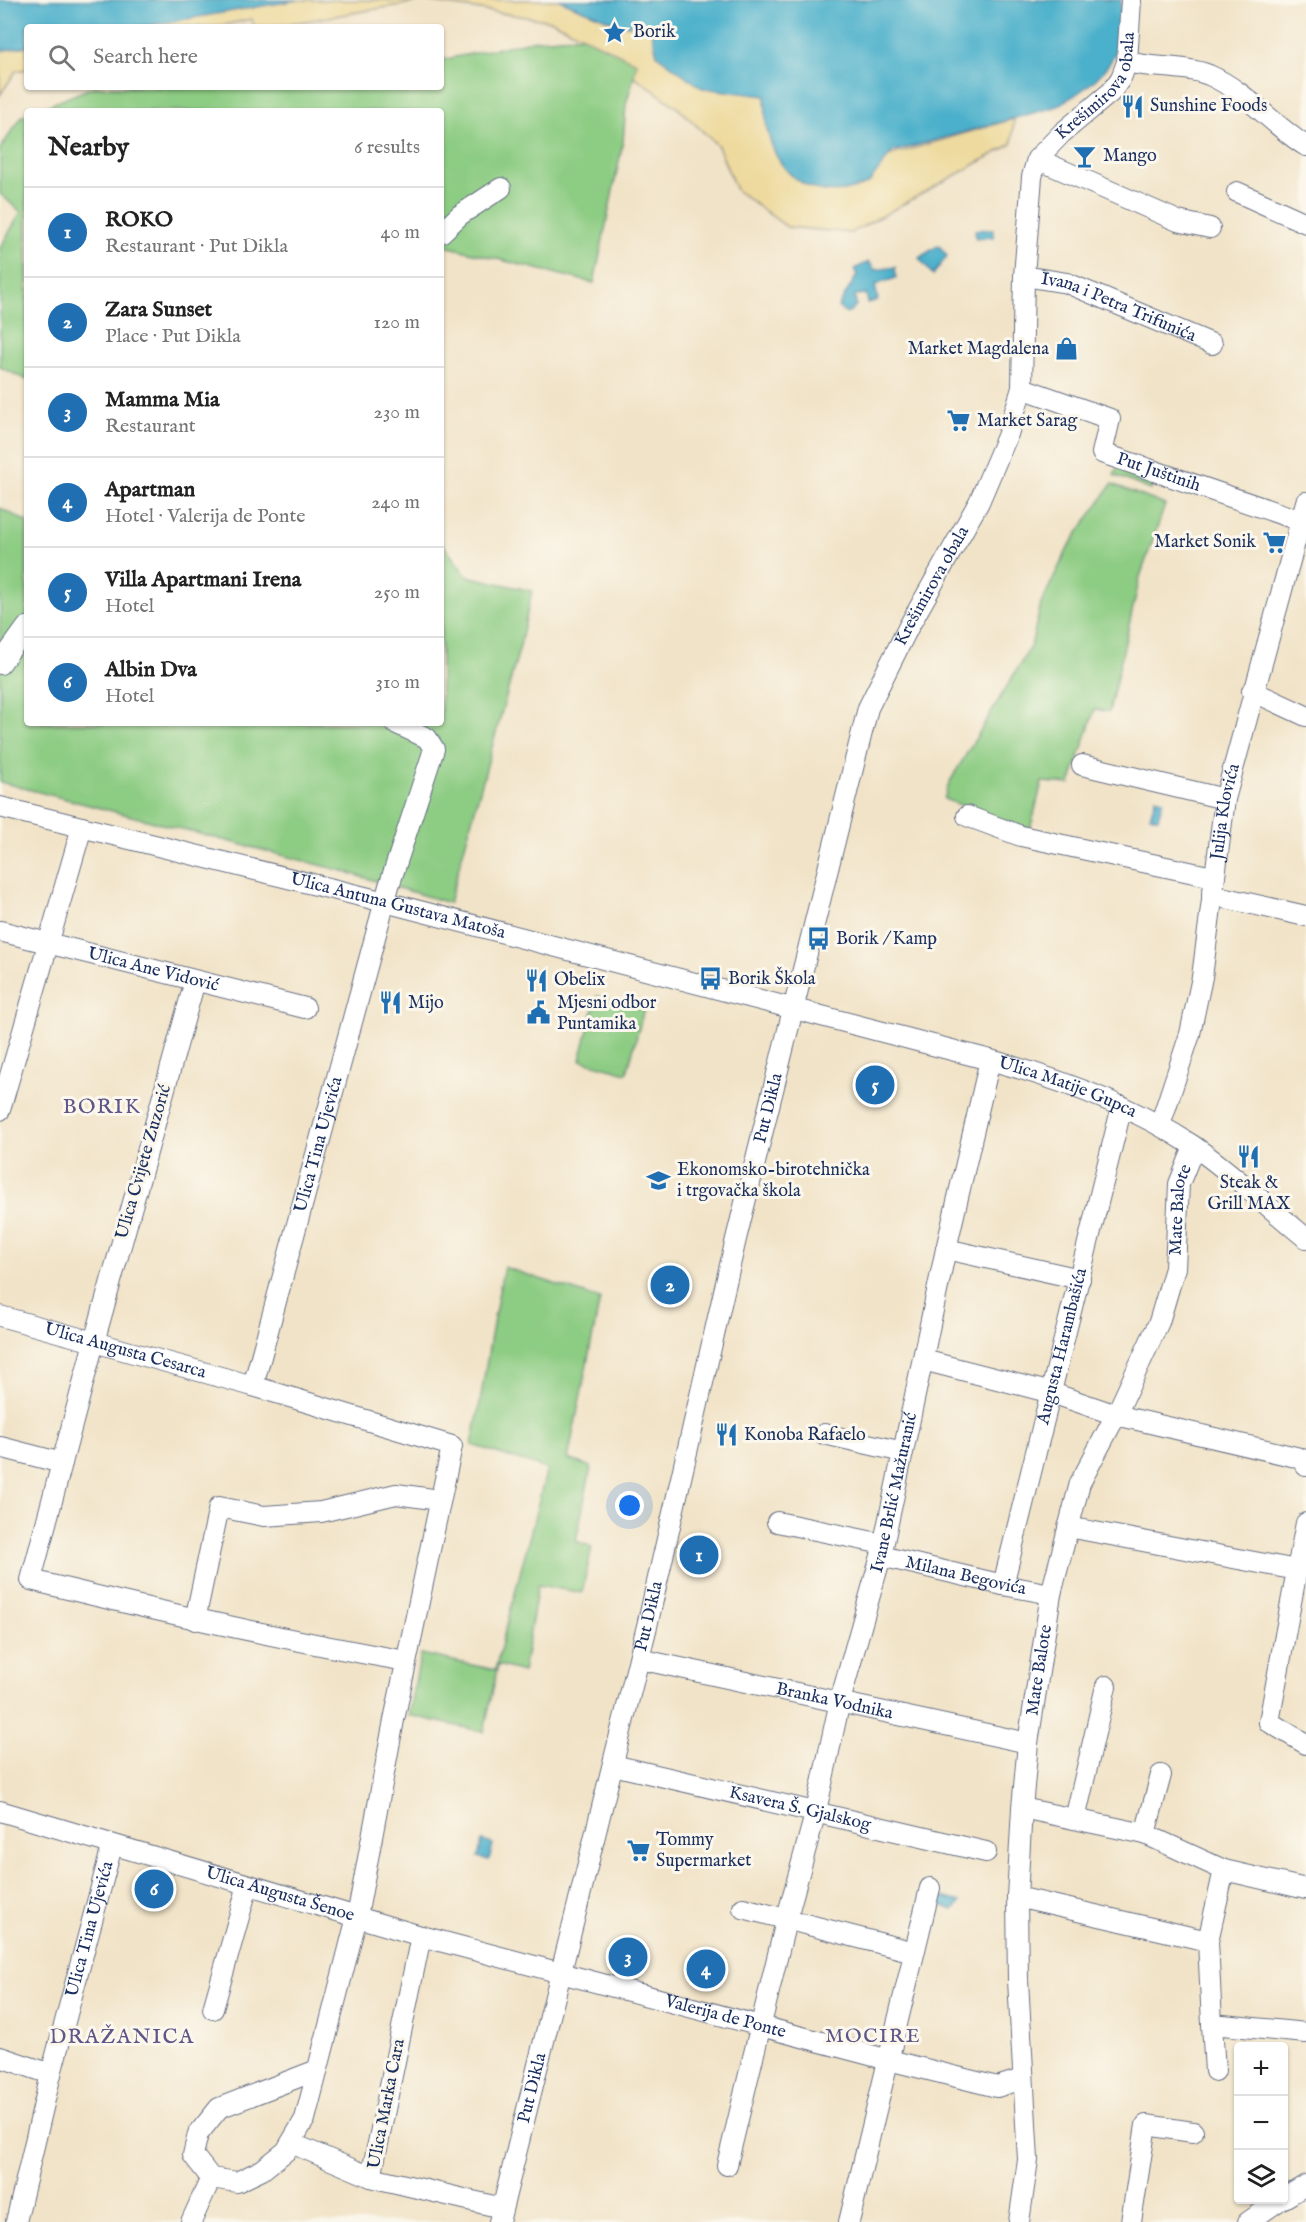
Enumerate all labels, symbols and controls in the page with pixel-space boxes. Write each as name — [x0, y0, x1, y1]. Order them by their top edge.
place icon: Borik — [602, 19, 628, 45]
place label: Borik — [633, 21, 676, 44]
search box — [24, 24, 444, 90]
street label: Krešimirova obala — [1051, 31, 1140, 145]
icon: search — [45, 41, 78, 74]
text: Search here — [93, 43, 198, 71]
restaurant icon: Sunshine Foods — [1119, 93, 1145, 119]
place label: Sunshine Foods — [1150, 95, 1267, 118]
text: Nearby — [48, 131, 129, 164]
text: 6 results — [354, 135, 420, 160]
bar icon: Mango — [1072, 143, 1098, 169]
place label: Mango — [1103, 145, 1157, 168]
text: ROKO — [105, 206, 173, 234]
text: 1 — [64, 220, 71, 245]
text: 40 m — [381, 220, 420, 245]
text: Restaurant · Put Dikla — [105, 234, 288, 259]
street label: Ivana i Petra Trifunića — [1039, 267, 1200, 348]
text: Zara Sunset — [105, 296, 212, 324]
text: 2 — [63, 310, 72, 335]
text: 120 m — [374, 310, 420, 335]
text: Place · Put Dikla — [105, 324, 241, 349]
shop icon: Market Magdalena — [1054, 336, 1080, 362]
place label: Market Magdalena — [908, 338, 1049, 361]
text: Mamma Mia — [105, 386, 220, 414]
text: 3 — [64, 400, 71, 425]
text: 230 m — [374, 400, 420, 425]
supermarket icon: Market Sarag — [946, 408, 972, 434]
place label: Market Sarag — [977, 410, 1078, 433]
text: Restaurant — [105, 414, 196, 439]
street label: Put Juštinih — [1113, 447, 1204, 497]
text: Apartman — [105, 476, 195, 504]
text: 4 — [63, 490, 72, 515]
text: 240 m — [371, 490, 420, 515]
text: Hotel · Valerija de Ponte — [105, 504, 305, 529]
street label: Krešimirova obala — [889, 522, 975, 650]
supermarket icon: Market Sonik — [1261, 529, 1287, 555]
place label: Market Sonik — [1154, 531, 1256, 554]
text: Villa Apartmani Irena — [105, 566, 301, 594]
text: 5 — [64, 580, 71, 605]
text: 250 m — [374, 580, 420, 605]
text: Hotel — [105, 594, 154, 619]
text: Albin Dva — [105, 656, 197, 684]
text: 6 — [63, 670, 72, 695]
text: 310 m — [376, 670, 420, 695]
text: Hotel — [105, 684, 154, 709]
street label: Julija Klovića — [1205, 761, 1246, 863]
street label: Ulica Antuna Gustava Matoša — [288, 868, 508, 945]
bus stop icon: Borik / Kamp — [805, 926, 831, 952]
place label: Borik / Kamp — [836, 928, 937, 951]
street label: Ulica Ane Vidović — [85, 942, 222, 997]
bus stop icon: Borik Škola — [697, 966, 723, 992]
place label: Borik Škola — [728, 966, 816, 991]
restaurant icon: Obelix — [523, 967, 549, 993]
place label: Obelix — [554, 969, 606, 992]
restaurant icon: Mijo — [377, 990, 403, 1016]
place label: Mijo — [408, 992, 444, 1015]
place label: Mjesni odbor Puntamika — [557, 992, 657, 1036]
public building icon: Mjesni odbor Puntamika — [526, 1000, 552, 1026]
street label: Ulica Matije Gupca — [996, 1051, 1141, 1123]
pin: 5 — [856, 1062, 894, 1108]
street label: Put Dikla — [749, 1070, 788, 1146]
street label: Ulica Tina Ujevića — [289, 1074, 348, 1215]
street label: Ulica Cvijete Zuzorić — [111, 1082, 177, 1242]
district label: BORIK — [63, 1094, 141, 1121]
restaurant icon: Steak & Grill MAX — [1236, 1144, 1262, 1170]
place label: Ekonomsko-birotehnička i trgovačka škola — [677, 1159, 870, 1203]
street label: Mate Balote — [1164, 1161, 1197, 1256]
school or university icon: Ekonomsko-birotehnička i trgovačka škola — [646, 1167, 672, 1193]
place label: Steak & Grill MAX — [1207, 1172, 1291, 1216]
pin: 2 — [650, 1262, 690, 1308]
street label: Augusta Harambašića — [1032, 1265, 1093, 1428]
street label: Ulica Augusta Cesarca — [42, 1317, 209, 1384]
street label: Ivane Brlić Mažuranić — [865, 1410, 923, 1576]
restaurant icon: Konoba Rafaelo — [713, 1422, 739, 1448]
place label: Konoba Rafaelo — [744, 1424, 866, 1447]
your location — [615, 1491, 644, 1520]
pin: 1 — [680, 1532, 718, 1578]
street label: Milana Begovića — [903, 1551, 1028, 1601]
street label: Put Dikla — [630, 1579, 668, 1654]
street label: Mate Balote — [1021, 1623, 1058, 1717]
street label: Branka Vodnika — [774, 1677, 895, 1725]
street label: Ksavera Š. Gjalskog — [727, 1781, 873, 1836]
place label: Tommy Supermarket — [656, 1829, 751, 1873]
supermarket icon: Tommy Supermarket — [625, 1837, 651, 1863]
street label: Ulica Tina Ujevića — [61, 1858, 119, 2000]
street label: Ulica Augusta Šenoe — [203, 1861, 357, 1927]
pin: 6 — [134, 1866, 174, 1912]
pin: 3 — [608, 1934, 648, 1980]
pin: 4 — [686, 1946, 726, 1992]
street label: Valerija de Ponte — [661, 1989, 788, 2044]
district label: DRAŽANICA — [49, 2024, 195, 2051]
district label: MOCIRE — [825, 2024, 921, 2049]
street label: Ulica Marka Cara — [363, 2037, 411, 2171]
map controls — [1234, 2042, 1288, 2204]
button: + — [1234, 2042, 1288, 2096]
street label: Put Dikla — [512, 2050, 552, 2126]
button: − — [1234, 2096, 1288, 2150]
button: layers — [1234, 2150, 1288, 2204]

